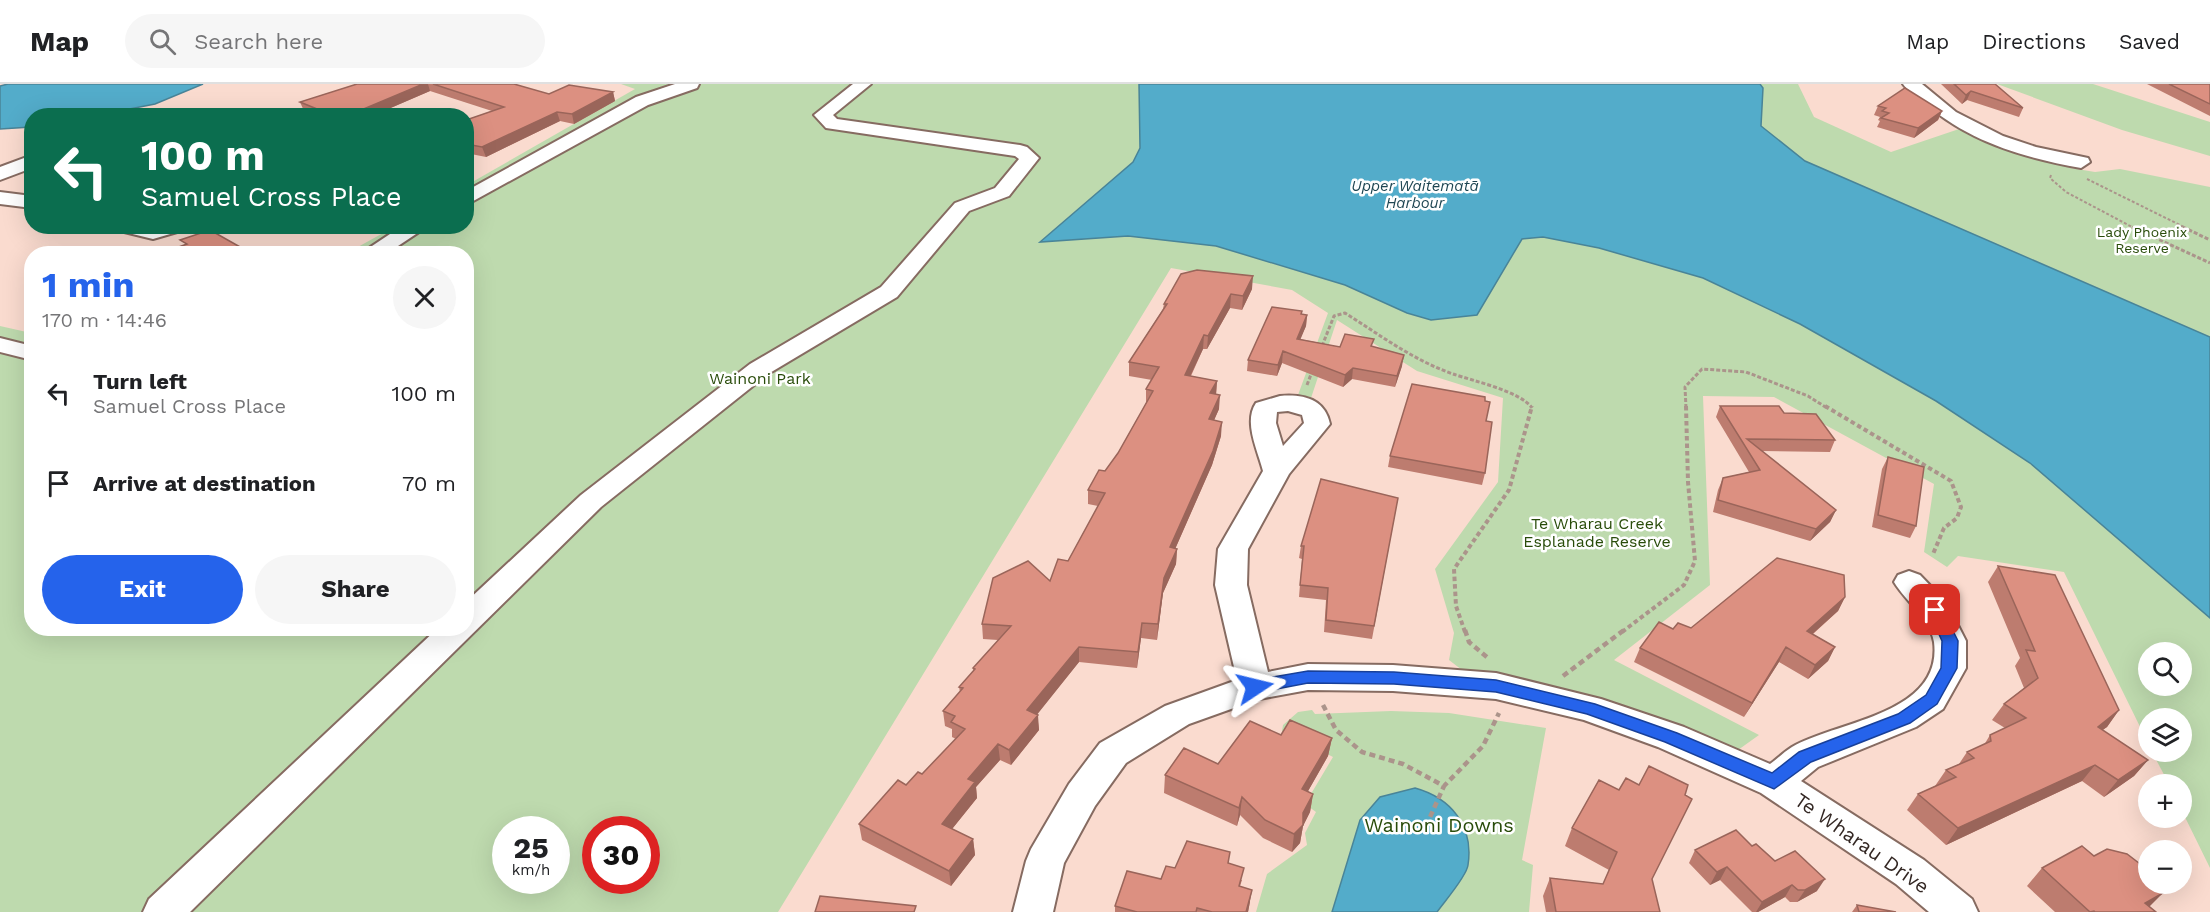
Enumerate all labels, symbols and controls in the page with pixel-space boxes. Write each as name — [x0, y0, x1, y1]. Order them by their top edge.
search box — [125, 14, 545, 68]
text: Map — [30, 25, 89, 58]
icon: search — [146, 25, 179, 58]
text: Search here — [194, 29, 323, 54]
text: Map — [1906, 29, 1949, 54]
text: Directions — [1982, 29, 2086, 54]
text: Saved — [2119, 29, 2180, 54]
text: 100 m — [141, 131, 265, 180]
icon: left — [42, 132, 120, 210]
water label: Upper Waitematā Harbour — [1351, 177, 1479, 212]
text: Samuel Cross Place — [141, 181, 402, 213]
park label: Lady Phoenix Reserve — [2097, 224, 2187, 256]
text: 1 min — [42, 264, 134, 306]
button: close — [393, 266, 456, 329]
text: 170 m · 14:46 — [42, 308, 167, 332]
text: Turn left — [93, 369, 187, 394]
park label: Wainoni Park — [709, 369, 811, 388]
icon: left — [42, 377, 75, 410]
text: 100 m — [392, 381, 456, 406]
text: Samuel Cross Place — [93, 394, 286, 418]
icon: arrive — [42, 467, 75, 500]
text: Arrive at destination — [93, 471, 316, 496]
text: 70 m — [402, 471, 456, 496]
park label: Te Wharau Creek Esplanade Reserve — [1523, 514, 1671, 551]
button: Exit — [42, 555, 243, 624]
button: Share — [255, 555, 456, 624]
pin — [1909, 584, 1960, 635]
icon: arrive — [1918, 593, 1951, 626]
map controls — [2138, 642, 2192, 894]
button: search — [2138, 642, 2192, 696]
position arrow — [1223, 655, 1287, 719]
button: layers — [2138, 708, 2192, 762]
button: + — [2138, 774, 2192, 828]
street label: Te Wharau Drive — [1790, 788, 1934, 898]
park label: Wainoni Downs — [1364, 813, 1514, 837]
speed limit sign: 30 — [582, 816, 660, 894]
text: 25 — [513, 830, 549, 865]
button: − — [2138, 840, 2192, 894]
text: km/h — [512, 861, 550, 879]

